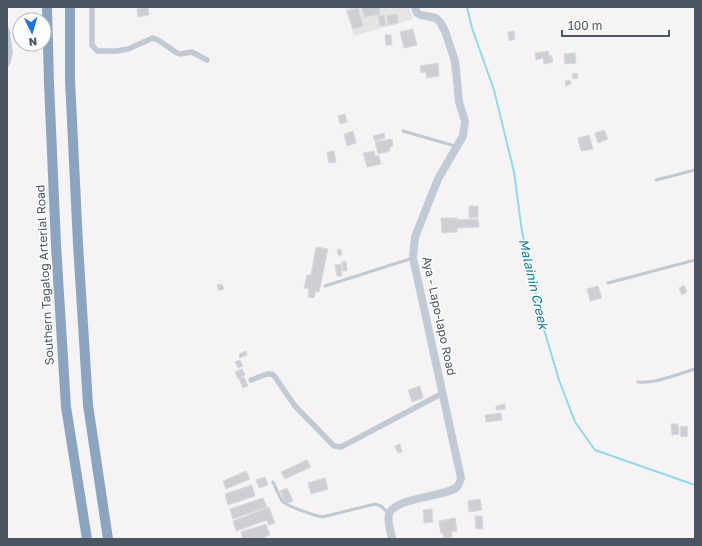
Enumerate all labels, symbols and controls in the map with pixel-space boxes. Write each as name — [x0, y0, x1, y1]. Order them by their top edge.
north arrow — [12, 12, 52, 52]
scale bar — [562, 12, 669, 38]
text: 100 m — [568, 18, 602, 33]
text: N — [28, 36, 38, 49]
street label: Southern Tagalog Arterial Road — [32, 184, 57, 366]
water label: Malainin Creek — [516, 237, 553, 332]
street label: Aya - Lapo-lapo Road — [420, 255, 459, 377]

